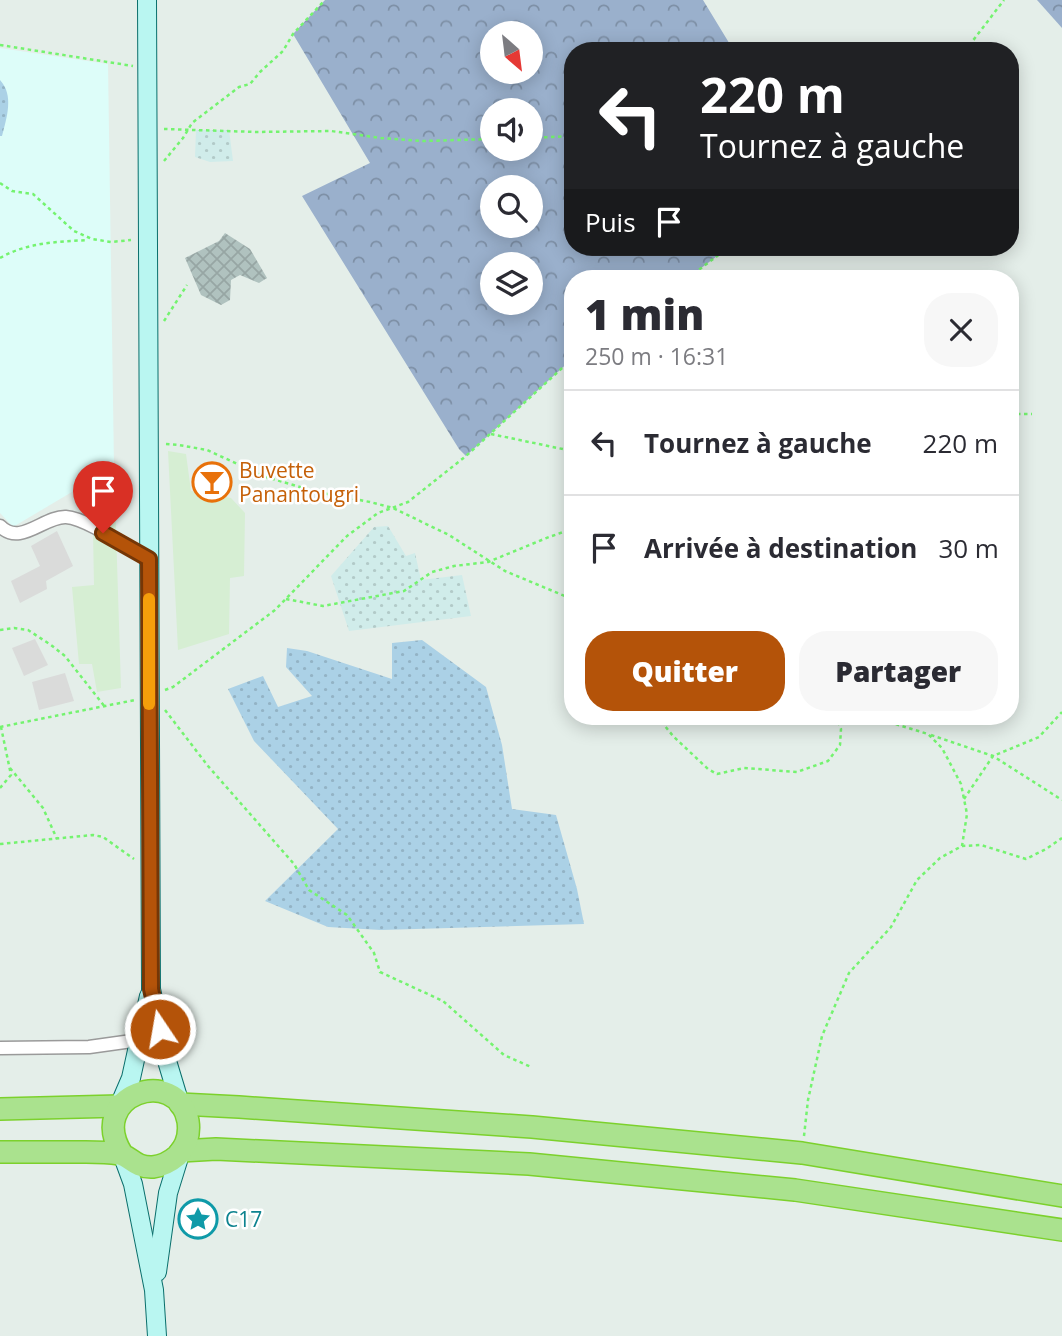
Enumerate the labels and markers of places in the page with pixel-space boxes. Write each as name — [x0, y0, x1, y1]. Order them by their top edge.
place label: Buvette Panantougri — [239, 456, 359, 508]
pin — [73, 461, 133, 533]
bar icon: Buvette Panantougri — [191, 461, 233, 503]
place icon: C17 — [177, 1198, 219, 1240]
place label: C17 — [225, 1205, 262, 1233]

